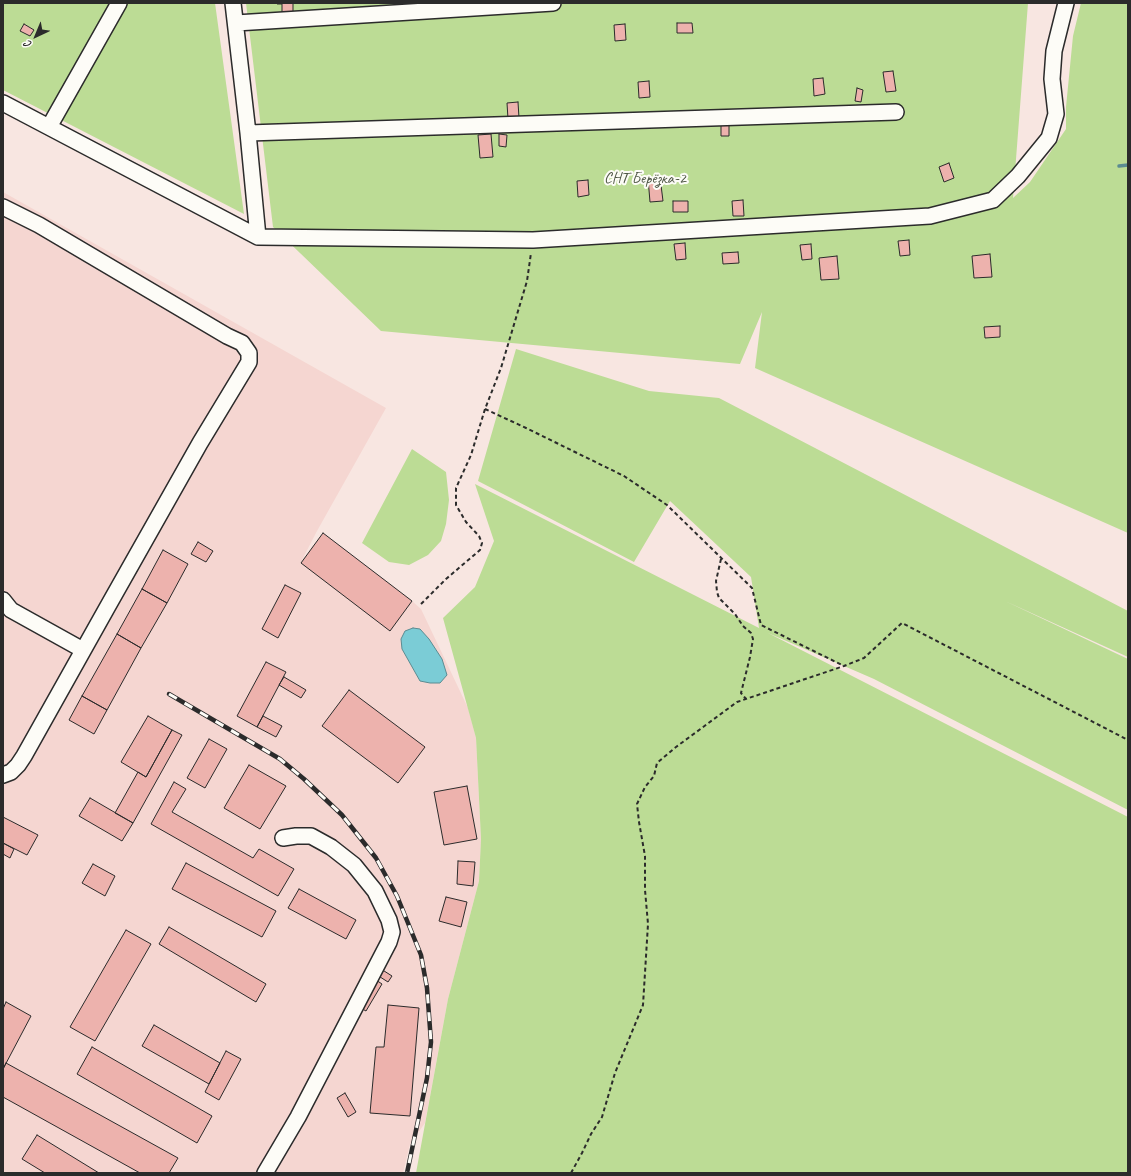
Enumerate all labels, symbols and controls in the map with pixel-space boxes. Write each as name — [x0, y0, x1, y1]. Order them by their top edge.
north arrow — [16, 16, 56, 56]
text: С — [21, 38, 34, 52]
park label: СНТ Берёзка-2 — [604, 169, 686, 189]

